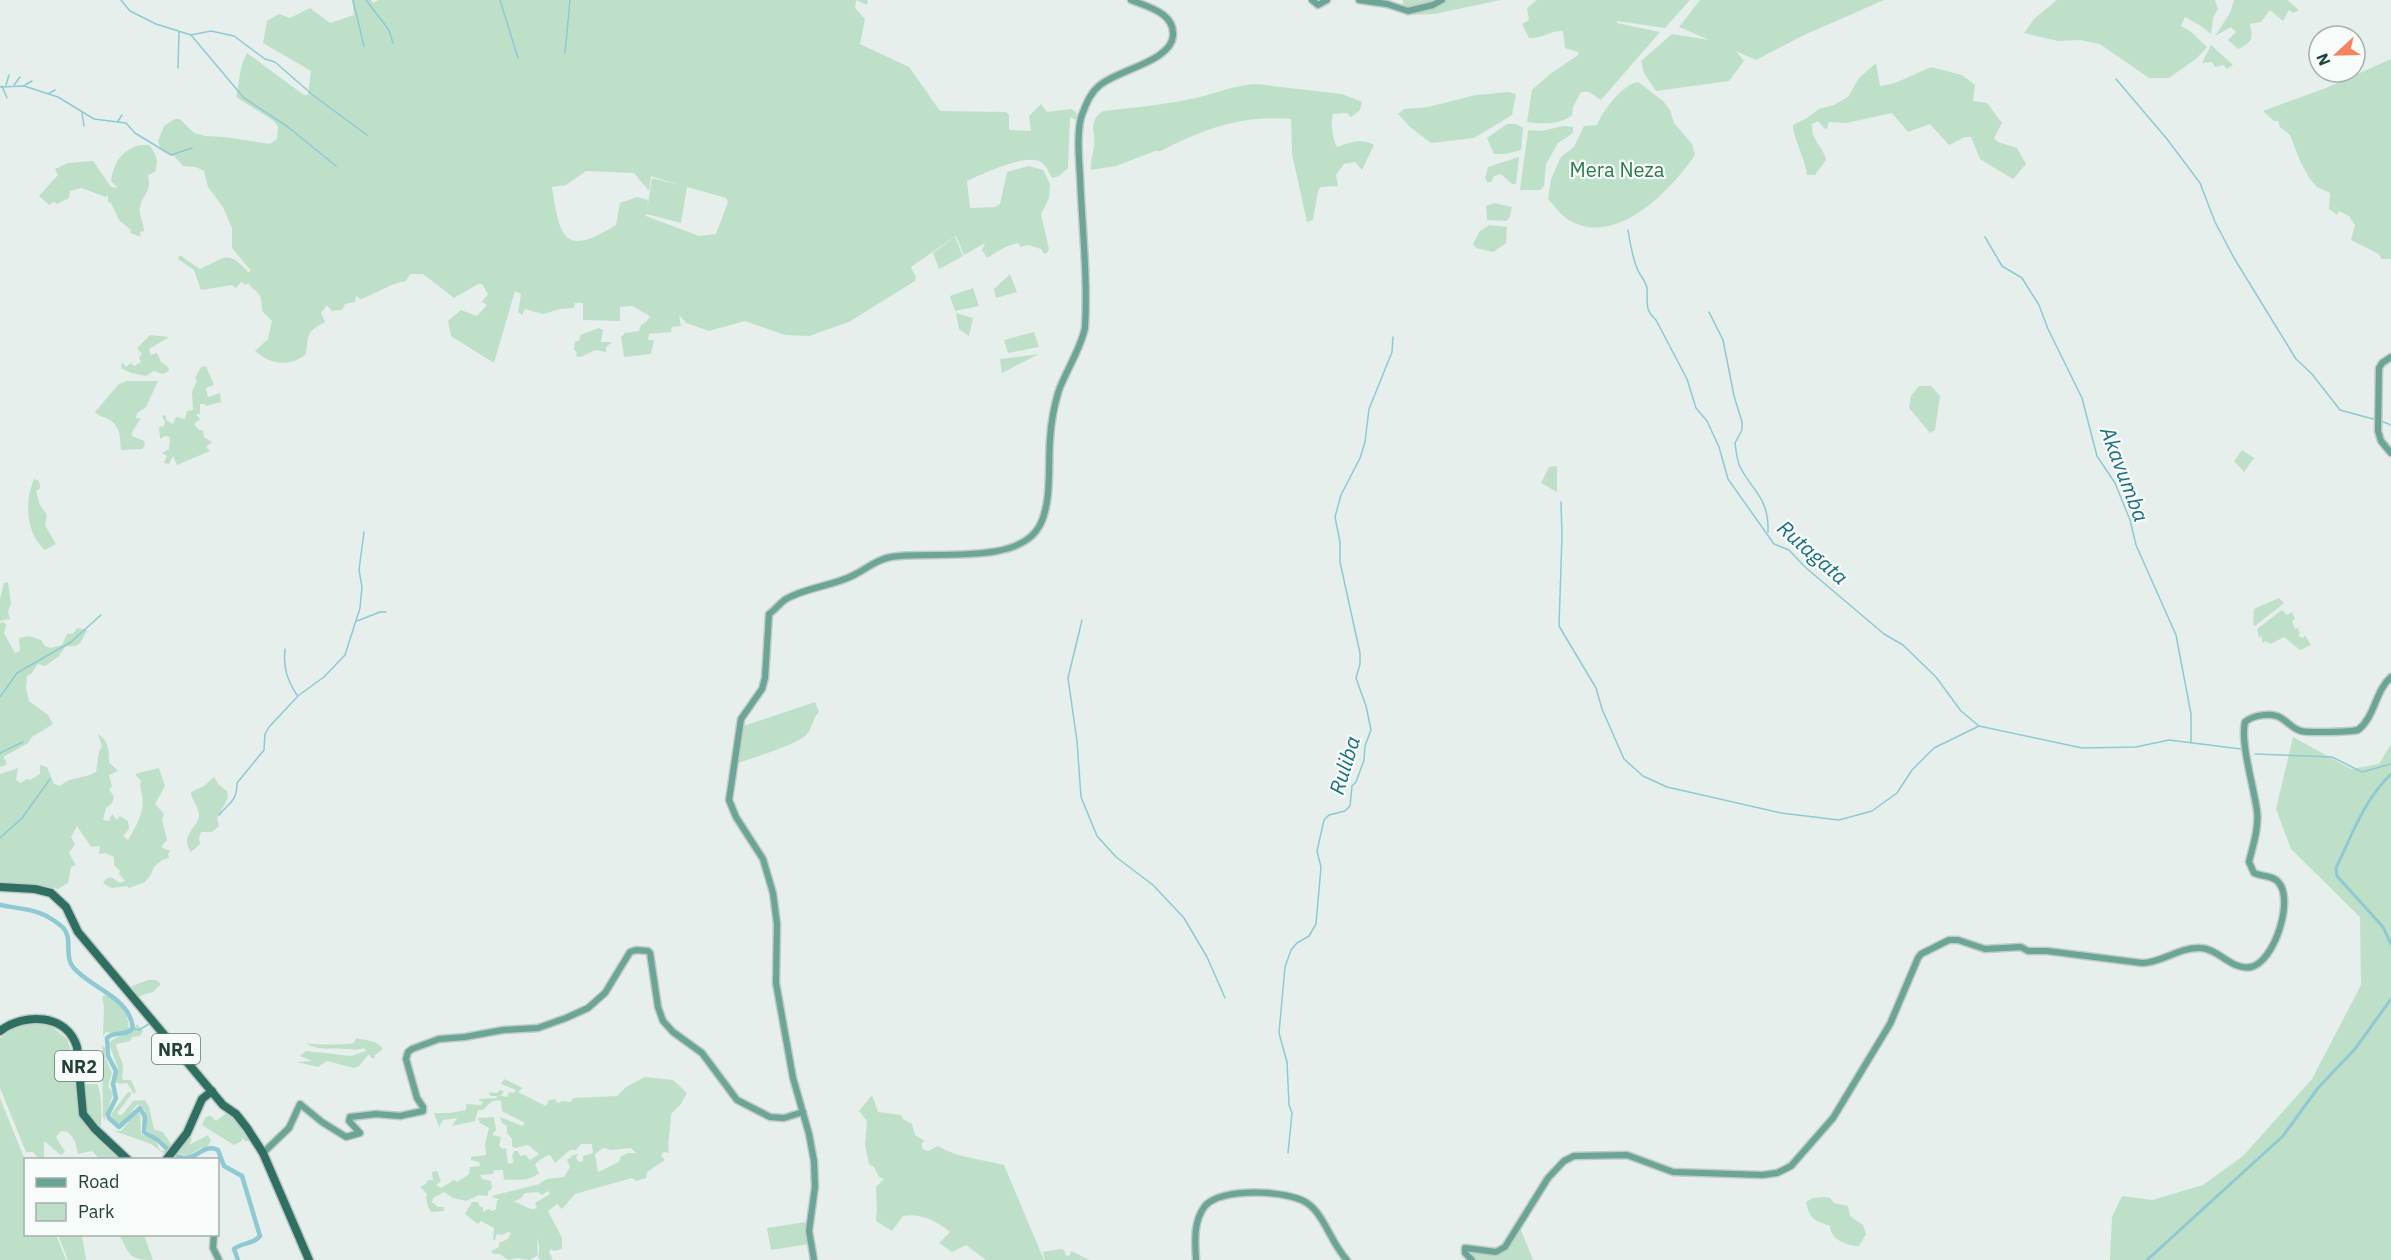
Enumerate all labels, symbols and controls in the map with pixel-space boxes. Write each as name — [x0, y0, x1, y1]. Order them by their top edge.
north arrow — [2307, 24, 2367, 84]
text: N — [2312, 50, 2335, 69]
park label: Mera Neza — [1570, 156, 1665, 183]
water label: Akavumba — [2094, 422, 2156, 526]
water label: Rutagata — [1772, 514, 1854, 590]
water label: Ruliba — [1322, 732, 1366, 798]
road number: NR1 — [152, 1034, 200, 1064]
road number: NR2 — [55, 1051, 103, 1081]
legend — [24, 1158, 219, 1236]
text: Road — [78, 1170, 119, 1193]
text: Park — [78, 1200, 115, 1223]

